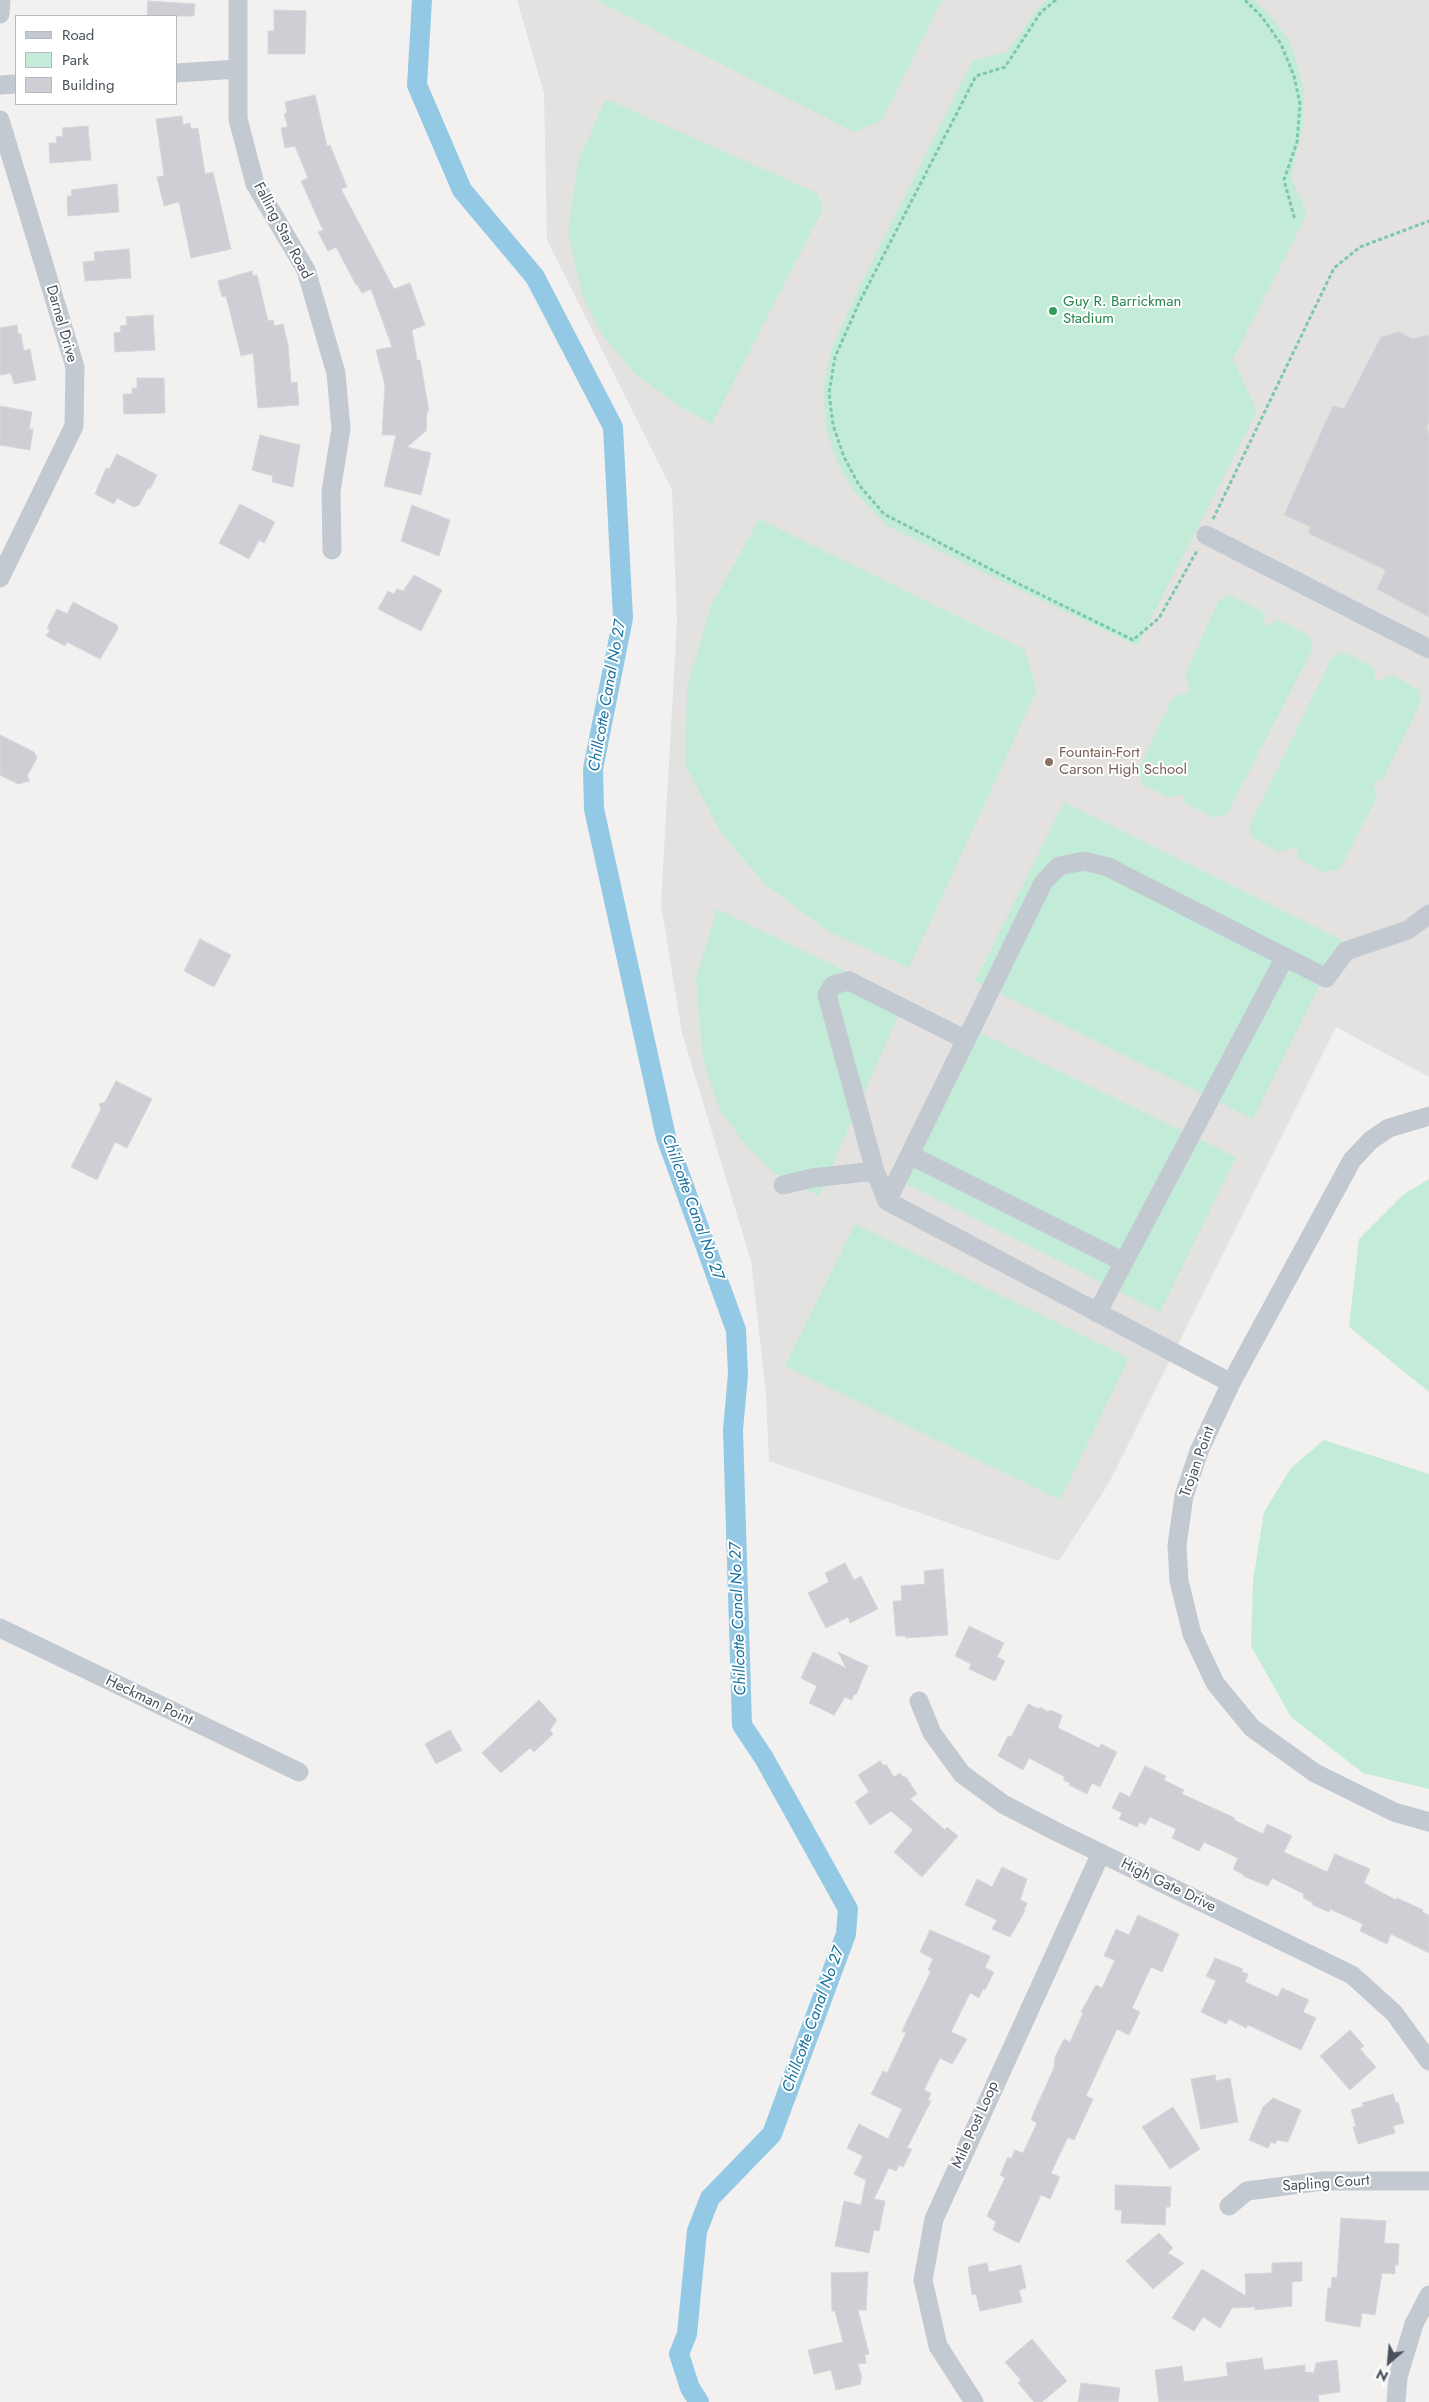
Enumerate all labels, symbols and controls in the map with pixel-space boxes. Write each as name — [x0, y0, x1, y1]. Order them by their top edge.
legend — [15, 15, 178, 105]
text: Road — [62, 24, 94, 46]
text: Park — [62, 49, 89, 71]
text: Building — [62, 74, 114, 96]
street label: Falling Star Road — [249, 180, 315, 282]
street label: Darnel Drive — [41, 283, 81, 365]
place label: Guy R. Barrickman Stadium — [1063, 293, 1181, 328]
marker: Guy R. Barrickman Stadium — [1047, 305, 1059, 317]
water label: Chillcotte Canal No 27 — [585, 619, 631, 773]
place label: Fountain-Fort Carson High School — [1059, 744, 1187, 779]
marker: Fountain-Fort Carson High School — [1043, 756, 1055, 768]
water label: Chillcotte Canal No 27 — [657, 1132, 727, 1282]
street label: Trojan Point — [1177, 1424, 1219, 1500]
water label: Chillcotte Canal No 27 — [727, 1542, 751, 1696]
street label: Heckman Point — [102, 1672, 196, 1730]
street label: High Gate Drive — [1118, 1855, 1218, 1917]
water label: Chillcotte Canal No 27 — [779, 1945, 849, 2095]
street label: Mile Post Loop — [949, 2079, 1003, 2171]
street label: Sapling Court — [1282, 2172, 1370, 2196]
north arrow — [1364, 2337, 1414, 2387]
text: N — [1373, 2364, 1392, 2387]

